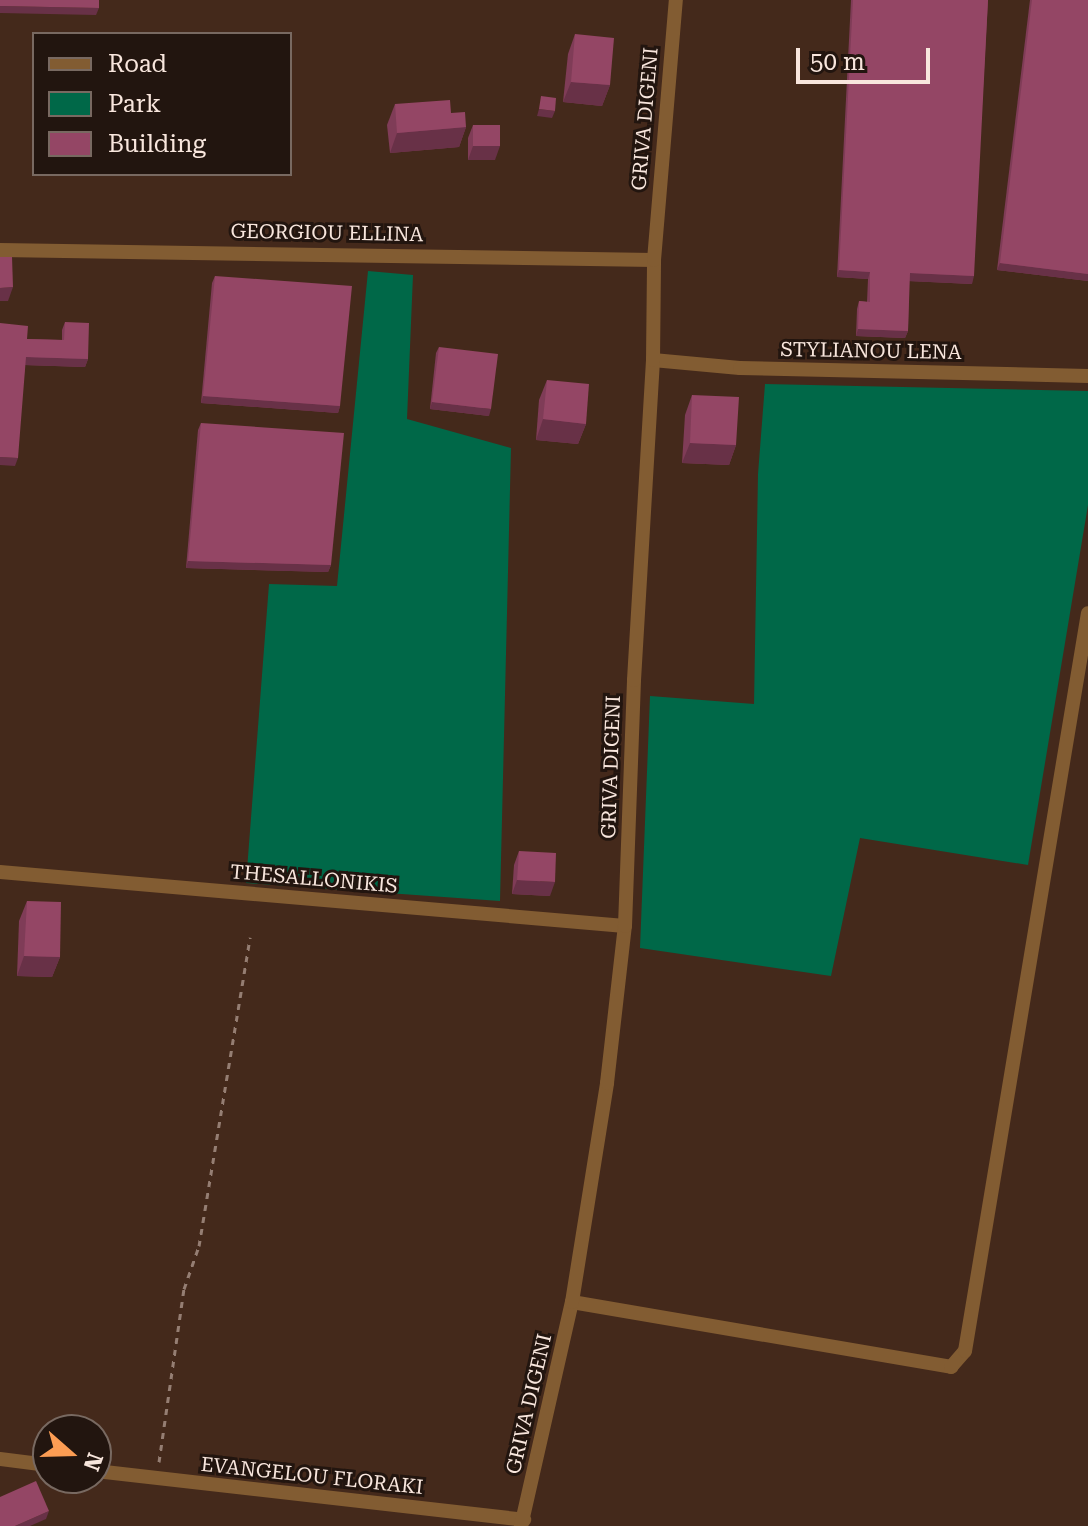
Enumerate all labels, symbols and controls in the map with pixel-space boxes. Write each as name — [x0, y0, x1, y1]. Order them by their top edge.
legend — [32, 32, 292, 176]
scale bar — [800, 32, 934, 82]
street label: GRIVA DIGENI — [627, 47, 663, 191]
text: 50 m — [810, 48, 865, 76]
text: Road — [108, 50, 167, 78]
text: Park — [108, 90, 161, 118]
text: Building — [108, 130, 206, 158]
street label: GEORGIOU ELLINA — [231, 219, 423, 247]
street label: STYLIANOU LENA — [780, 337, 962, 365]
street label: GRIVA DIGENI — [597, 695, 625, 839]
street label: THESALLONIKIS — [229, 860, 399, 898]
street label: GRIVA DIGENI — [501, 1331, 557, 1477]
north arrow — [32, 1414, 112, 1494]
text: N — [79, 1449, 108, 1474]
street label: EVANGELOU FLORAKI — [200, 1452, 424, 1500]

